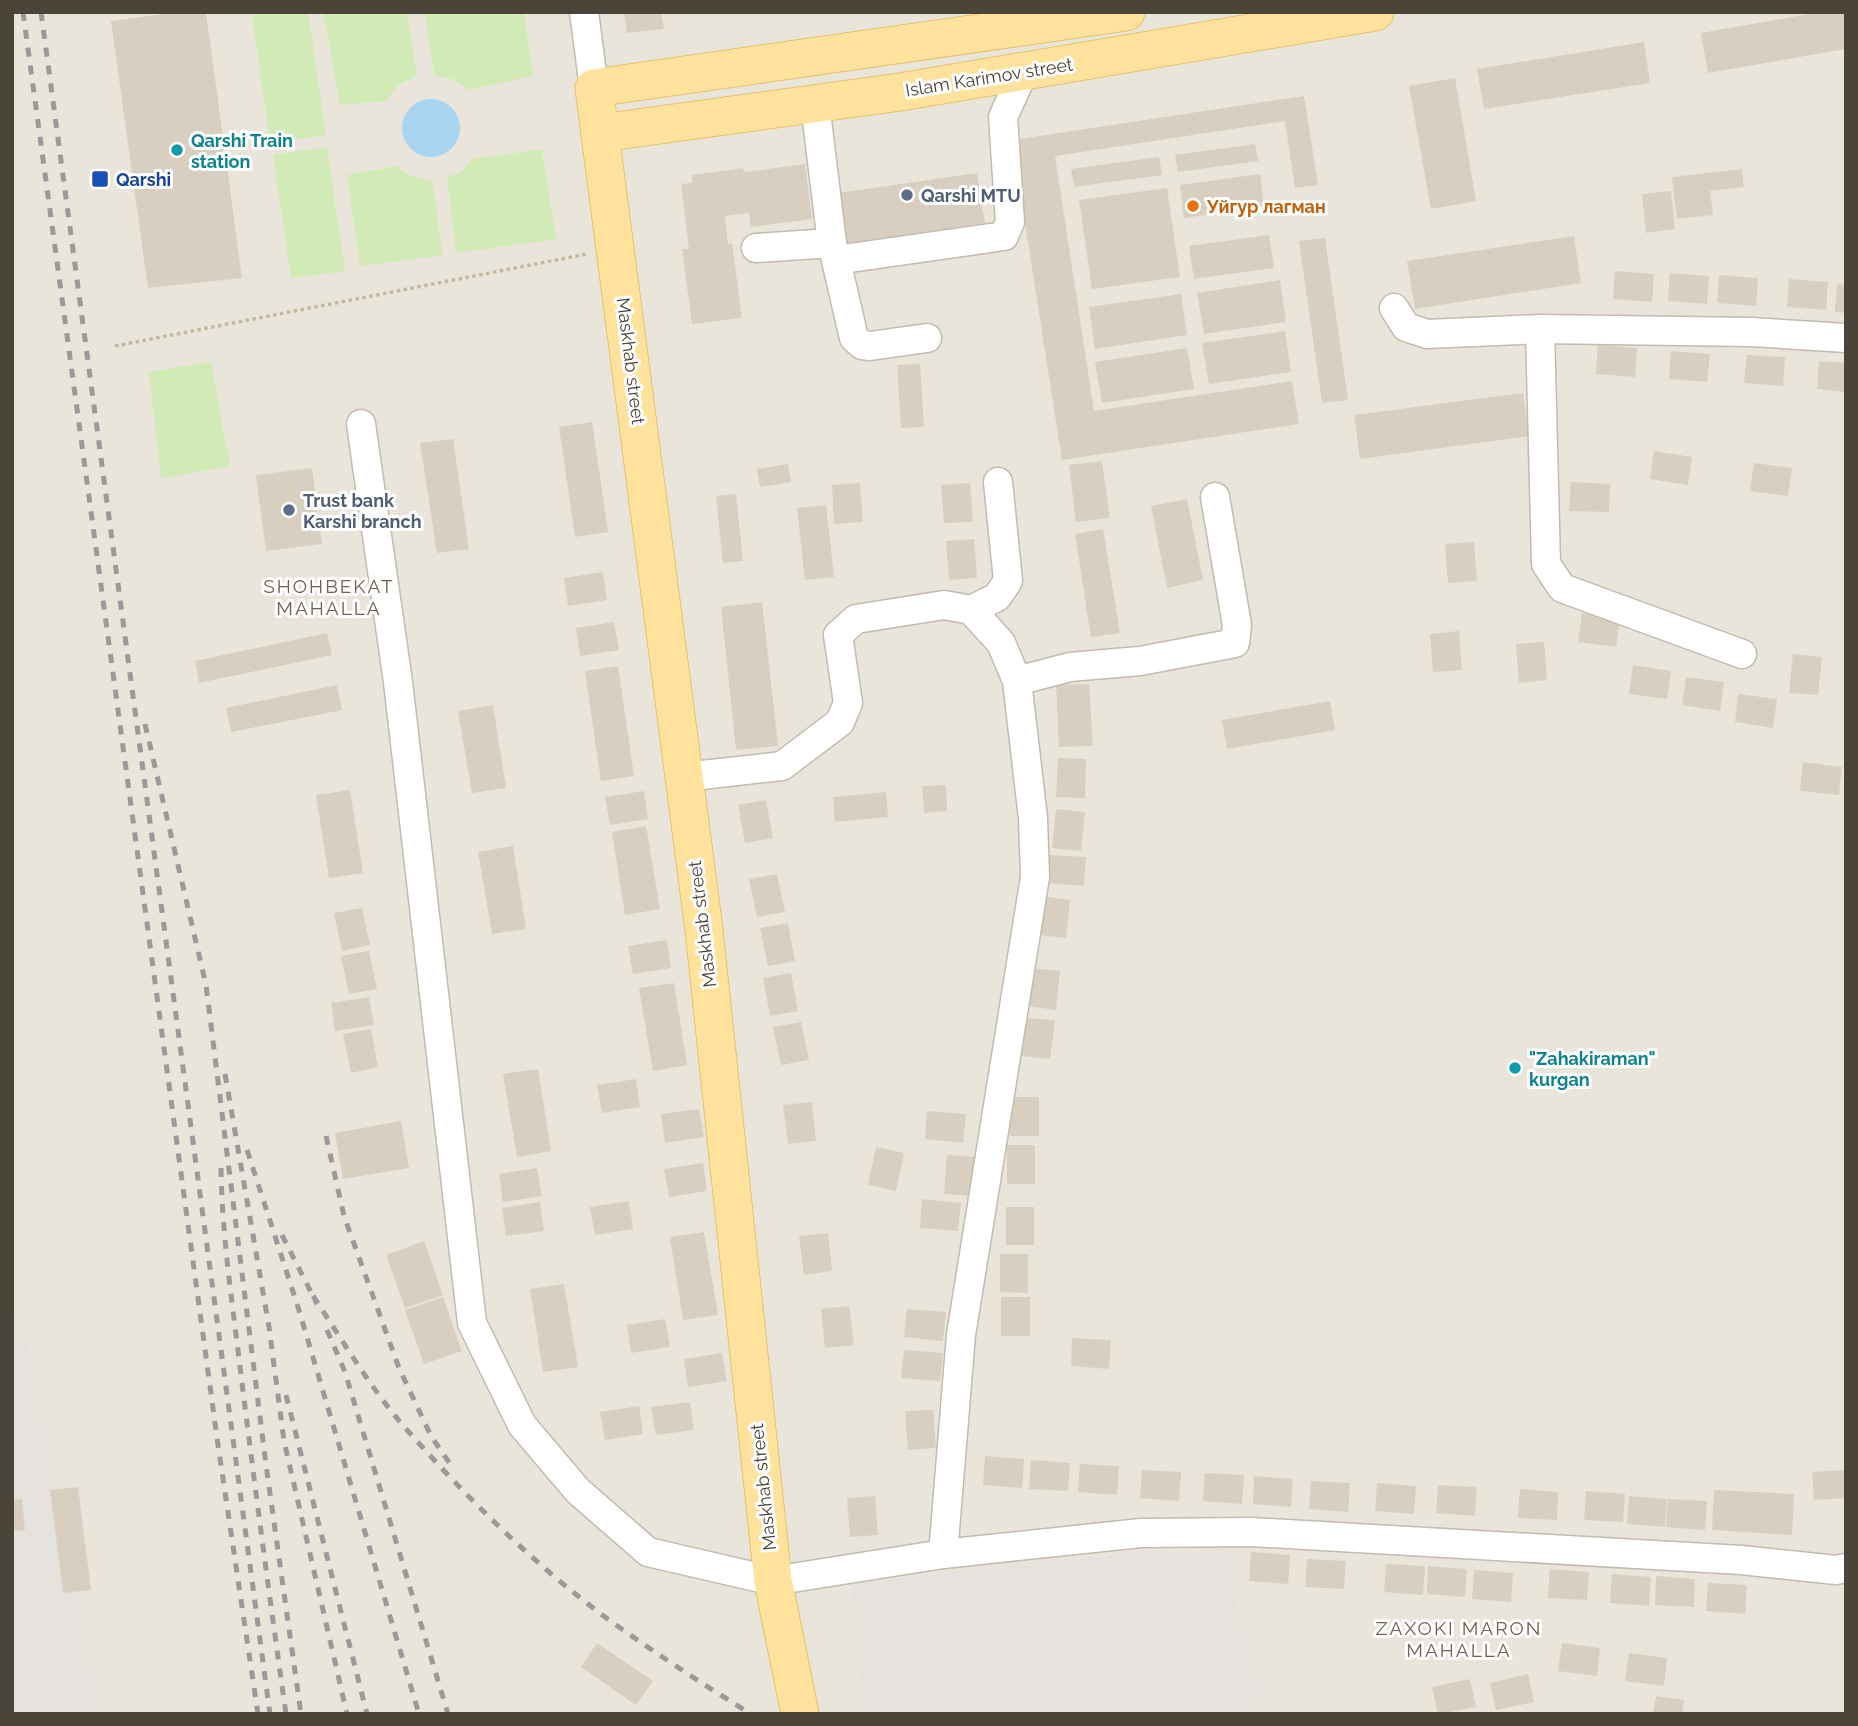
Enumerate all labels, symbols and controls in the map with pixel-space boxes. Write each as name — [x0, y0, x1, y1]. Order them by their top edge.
street label: Islam Karimov street — [904, 53, 1074, 101]
place label: Qarshi Train station — [191, 130, 293, 172]
marker: Qarshi Train station — [169, 142, 185, 158]
marker: Qarshi — [90, 169, 110, 189]
place label: Qarshi — [116, 169, 171, 190]
place label: Qarshi MTU — [921, 185, 1021, 206]
marker: Qarshi MTU — [899, 187, 915, 203]
place label: Уйгур лагман — [1206, 196, 1326, 217]
marker: Уйгур лагман — [1185, 198, 1201, 214]
street label: Maskhab street — [613, 296, 649, 426]
place label: Trust bank Karshi branch — [303, 490, 422, 532]
marker: Trust bank Karshi branch — [281, 502, 297, 518]
district label: SHOHBEKAT MAHALLA — [263, 575, 395, 619]
street label: Maskhab street — [684, 859, 720, 989]
place label: "Zahakiraman" kurgan — [1529, 1048, 1656, 1090]
marker: "Zahakiraman" kurgan — [1507, 1060, 1523, 1076]
street label: Maskhab street — [746, 1422, 780, 1552]
district label: ZAXOKI MARON MAHALLA — [1375, 1617, 1543, 1661]

